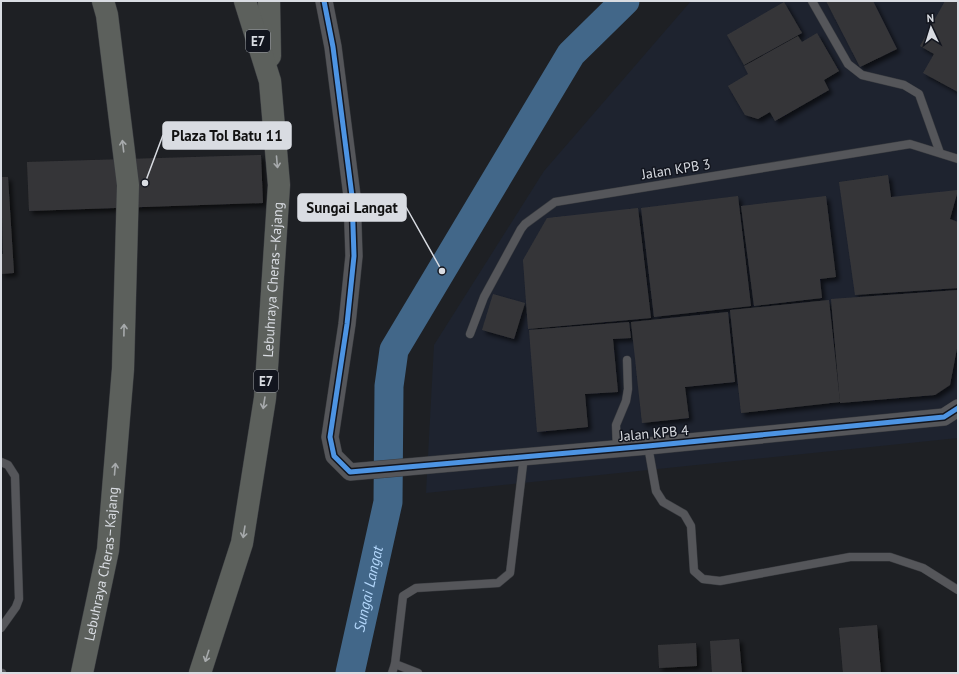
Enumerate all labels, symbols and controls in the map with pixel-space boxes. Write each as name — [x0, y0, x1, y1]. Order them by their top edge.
north arrow — [911, 8, 951, 48]
text: N — [926, 11, 934, 25]
road number: E7 — [246, 30, 270, 52]
callout: Plaza Tol Batu 11 — [163, 122, 291, 149]
text: Plaza Tol Batu 11 — [171, 126, 283, 145]
one-way arrow — [119, 140, 127, 153]
one-way arrow — [273, 155, 280, 168]
street label: Jalan KPB 3 — [639, 155, 712, 183]
callout: Sungai Langat — [298, 194, 406, 221]
text: Sungai Langat — [306, 198, 399, 217]
street label: Lebuhraya Cheras–Kajang — [259, 201, 287, 358]
one-way arrow — [121, 324, 128, 337]
road number: E7 — [254, 370, 278, 392]
one-way arrow — [260, 396, 268, 409]
street label: Jalan KPB 4 — [618, 421, 690, 445]
one-way arrow — [111, 463, 118, 476]
street label: Lebuhraya Cheras–Kajang — [80, 486, 122, 643]
one-way arrow — [240, 525, 248, 538]
water label: Sungai Langat — [349, 543, 387, 634]
one-way arrow — [202, 650, 210, 662]

